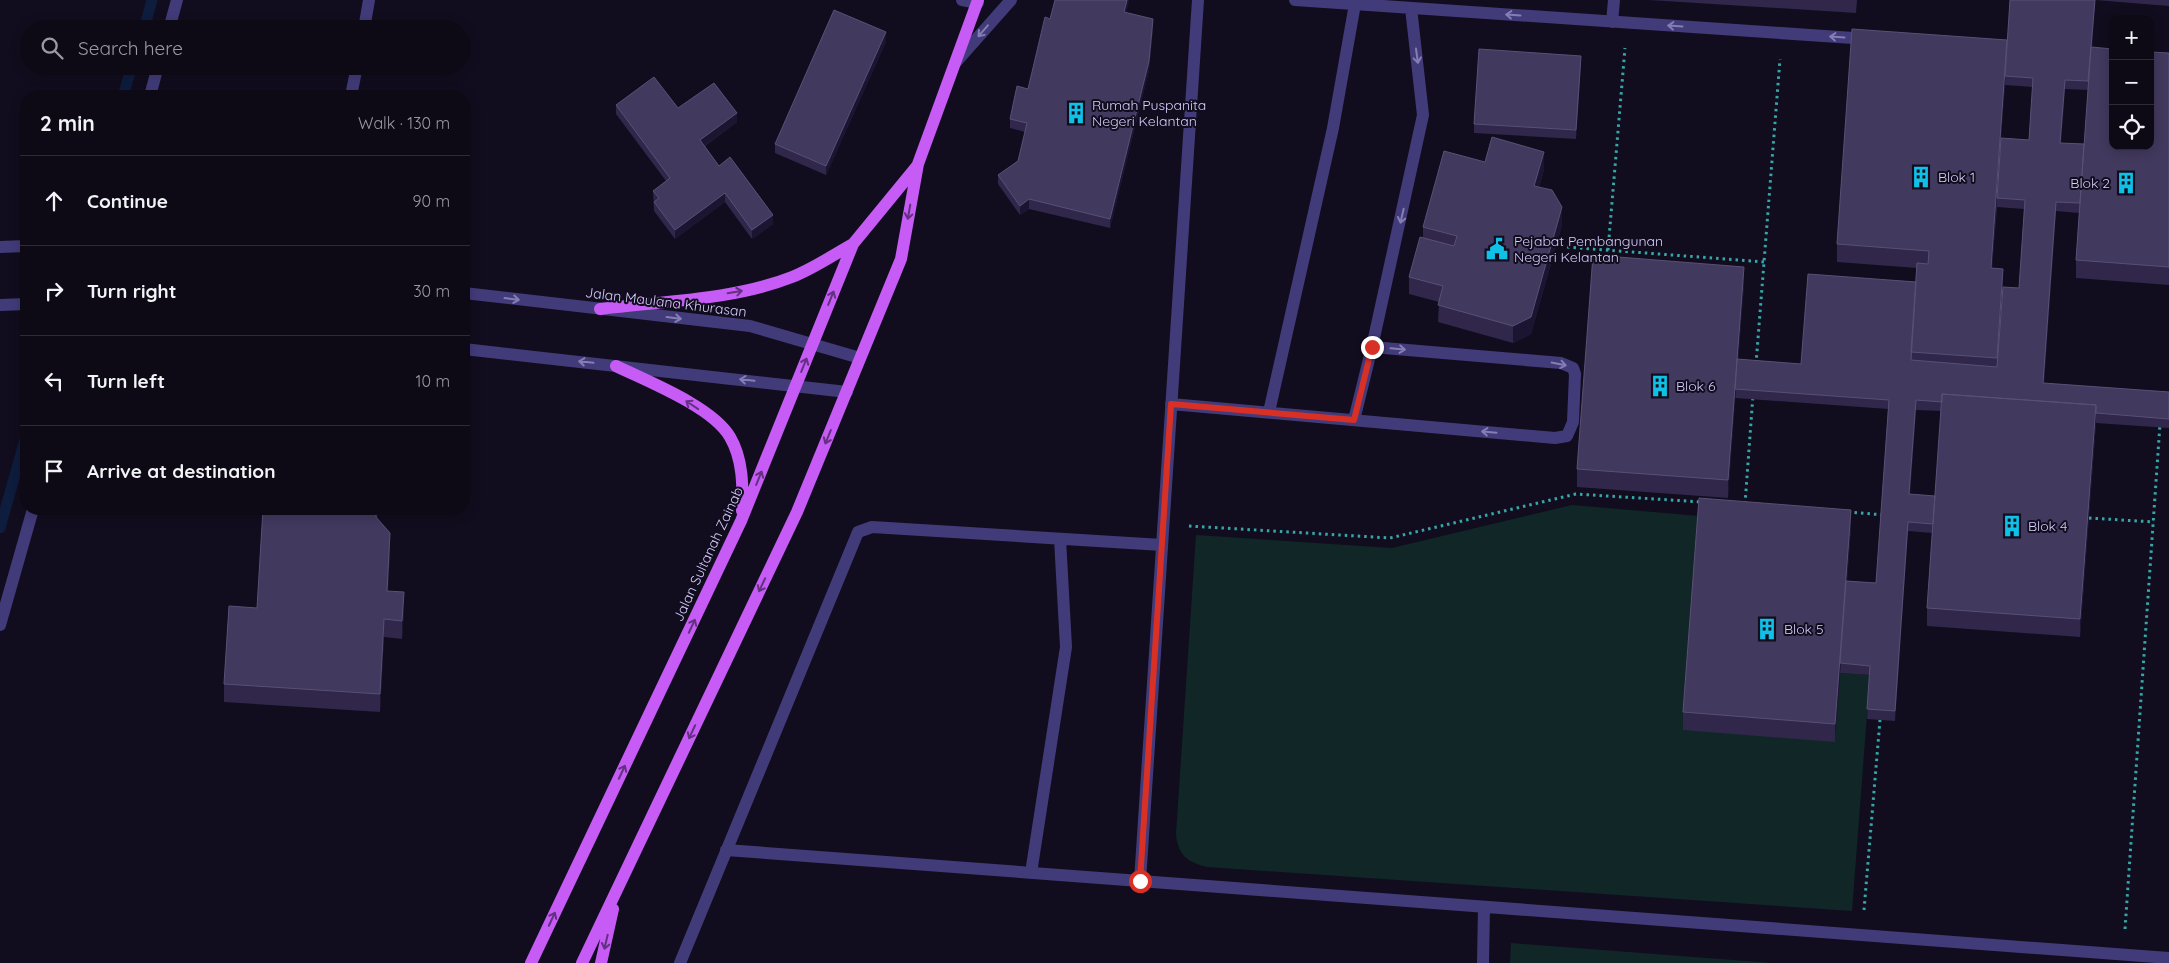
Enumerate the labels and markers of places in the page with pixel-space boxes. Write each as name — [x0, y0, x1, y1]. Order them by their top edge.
place label: Rumah Puspanita Negeri Kelantan — [1092, 96, 1206, 130]
building icon: Rumah Puspanita Negeri Kelantan — [1063, 100, 1089, 126]
building icon: Blok 1 — [1908, 164, 1934, 190]
place label: Blok 1 — [1938, 168, 1975, 186]
building icon: Blok 2 — [2113, 170, 2139, 196]
place label: Blok 2 — [2070, 174, 2110, 192]
place label: Pejabat Pembangunan Negeri Kelantan — [1514, 232, 1663, 266]
public building icon: Pejabat Pembangunan Negeri Kelantan — [1484, 236, 1510, 262]
building icon: Blok 6 — [1647, 373, 1673, 399]
place label: Blok 6 — [1676, 377, 1716, 395]
building icon: Blok 4 — [1999, 513, 2025, 539]
place label: Blok 4 — [2028, 517, 2067, 535]
building icon: Blok 5 — [1754, 616, 1780, 642]
place label: Blok 5 — [1784, 620, 1824, 638]

